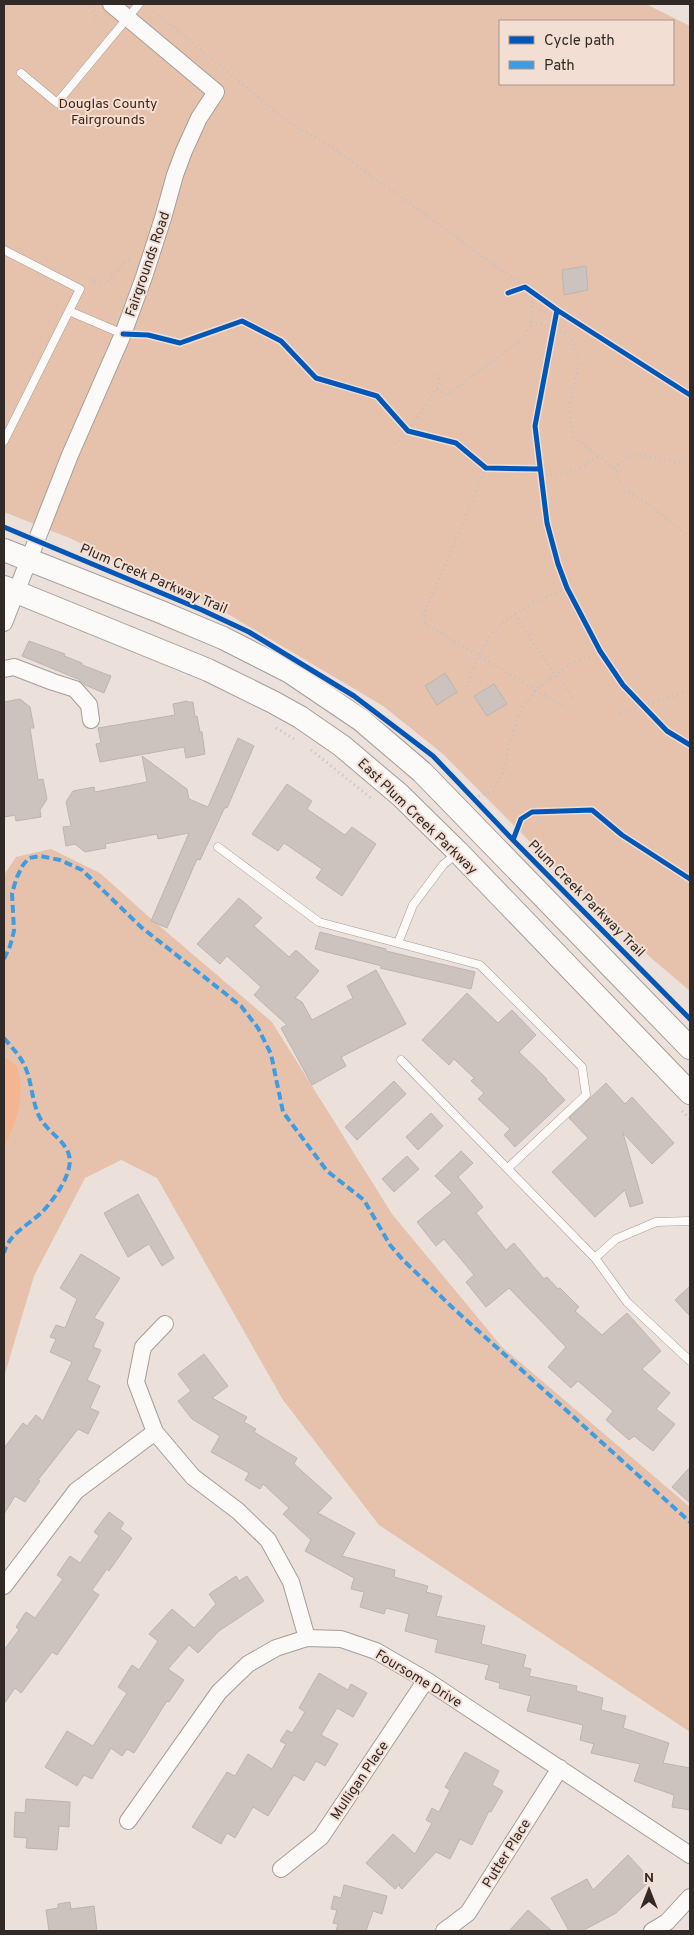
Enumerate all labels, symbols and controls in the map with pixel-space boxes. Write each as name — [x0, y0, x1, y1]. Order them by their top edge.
legend — [499, 20, 674, 85]
text: Cycle path — [544, 32, 615, 51]
text: Path — [544, 57, 575, 76]
park label: Douglas County Fairgrounds — [59, 96, 157, 129]
street label: Fairgrounds Road — [122, 210, 174, 319]
street label: Plum Creek Parkway Trail — [77, 541, 230, 618]
street label: East Plum Creek Parkway — [354, 755, 480, 879]
street label: Plum Creek Parkway Trail — [524, 837, 648, 961]
street label: Foursome Drive — [372, 1647, 465, 1712]
street label: Mulligan Place — [328, 1738, 393, 1823]
street label: Putter Place — [479, 1816, 535, 1891]
north arrow — [624, 1865, 674, 1915]
text: N — [644, 1870, 654, 1887]

